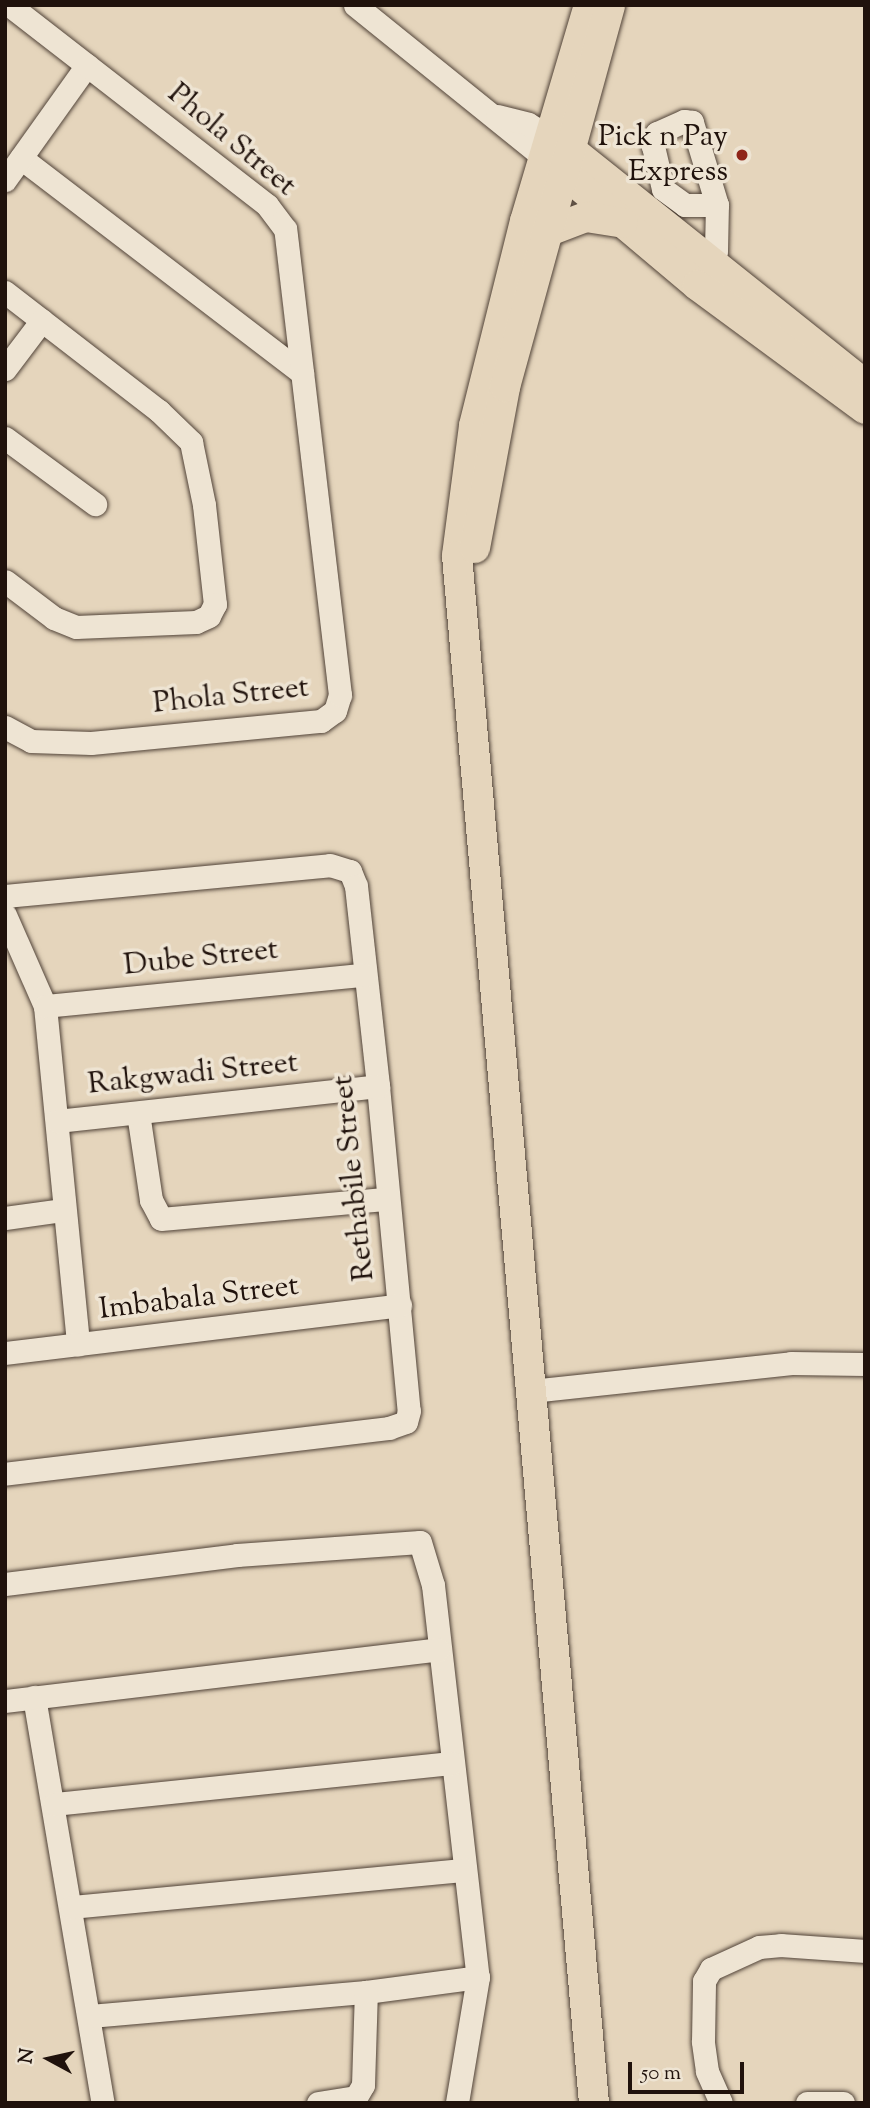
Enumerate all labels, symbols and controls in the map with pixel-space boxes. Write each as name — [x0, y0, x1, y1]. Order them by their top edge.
street label: Phola Street — [159, 77, 303, 205]
place label: Pick n Pay Express — [598, 120, 728, 190]
marker: Pick n Pay Express — [734, 147, 750, 163]
street label: Phola Street — [151, 671, 311, 723]
street label: Dube Street — [122, 933, 280, 985]
street label: Rakgwadi Street — [86, 1046, 300, 1104]
street label: Rethabile Street — [326, 1073, 384, 1283]
street label: Imbabala Street — [97, 1269, 301, 1329]
north arrow — [14, 2024, 84, 2094]
text: N — [13, 2047, 42, 2065]
scale bar — [632, 2048, 748, 2092]
text: 50 m — [641, 2059, 681, 2089]

